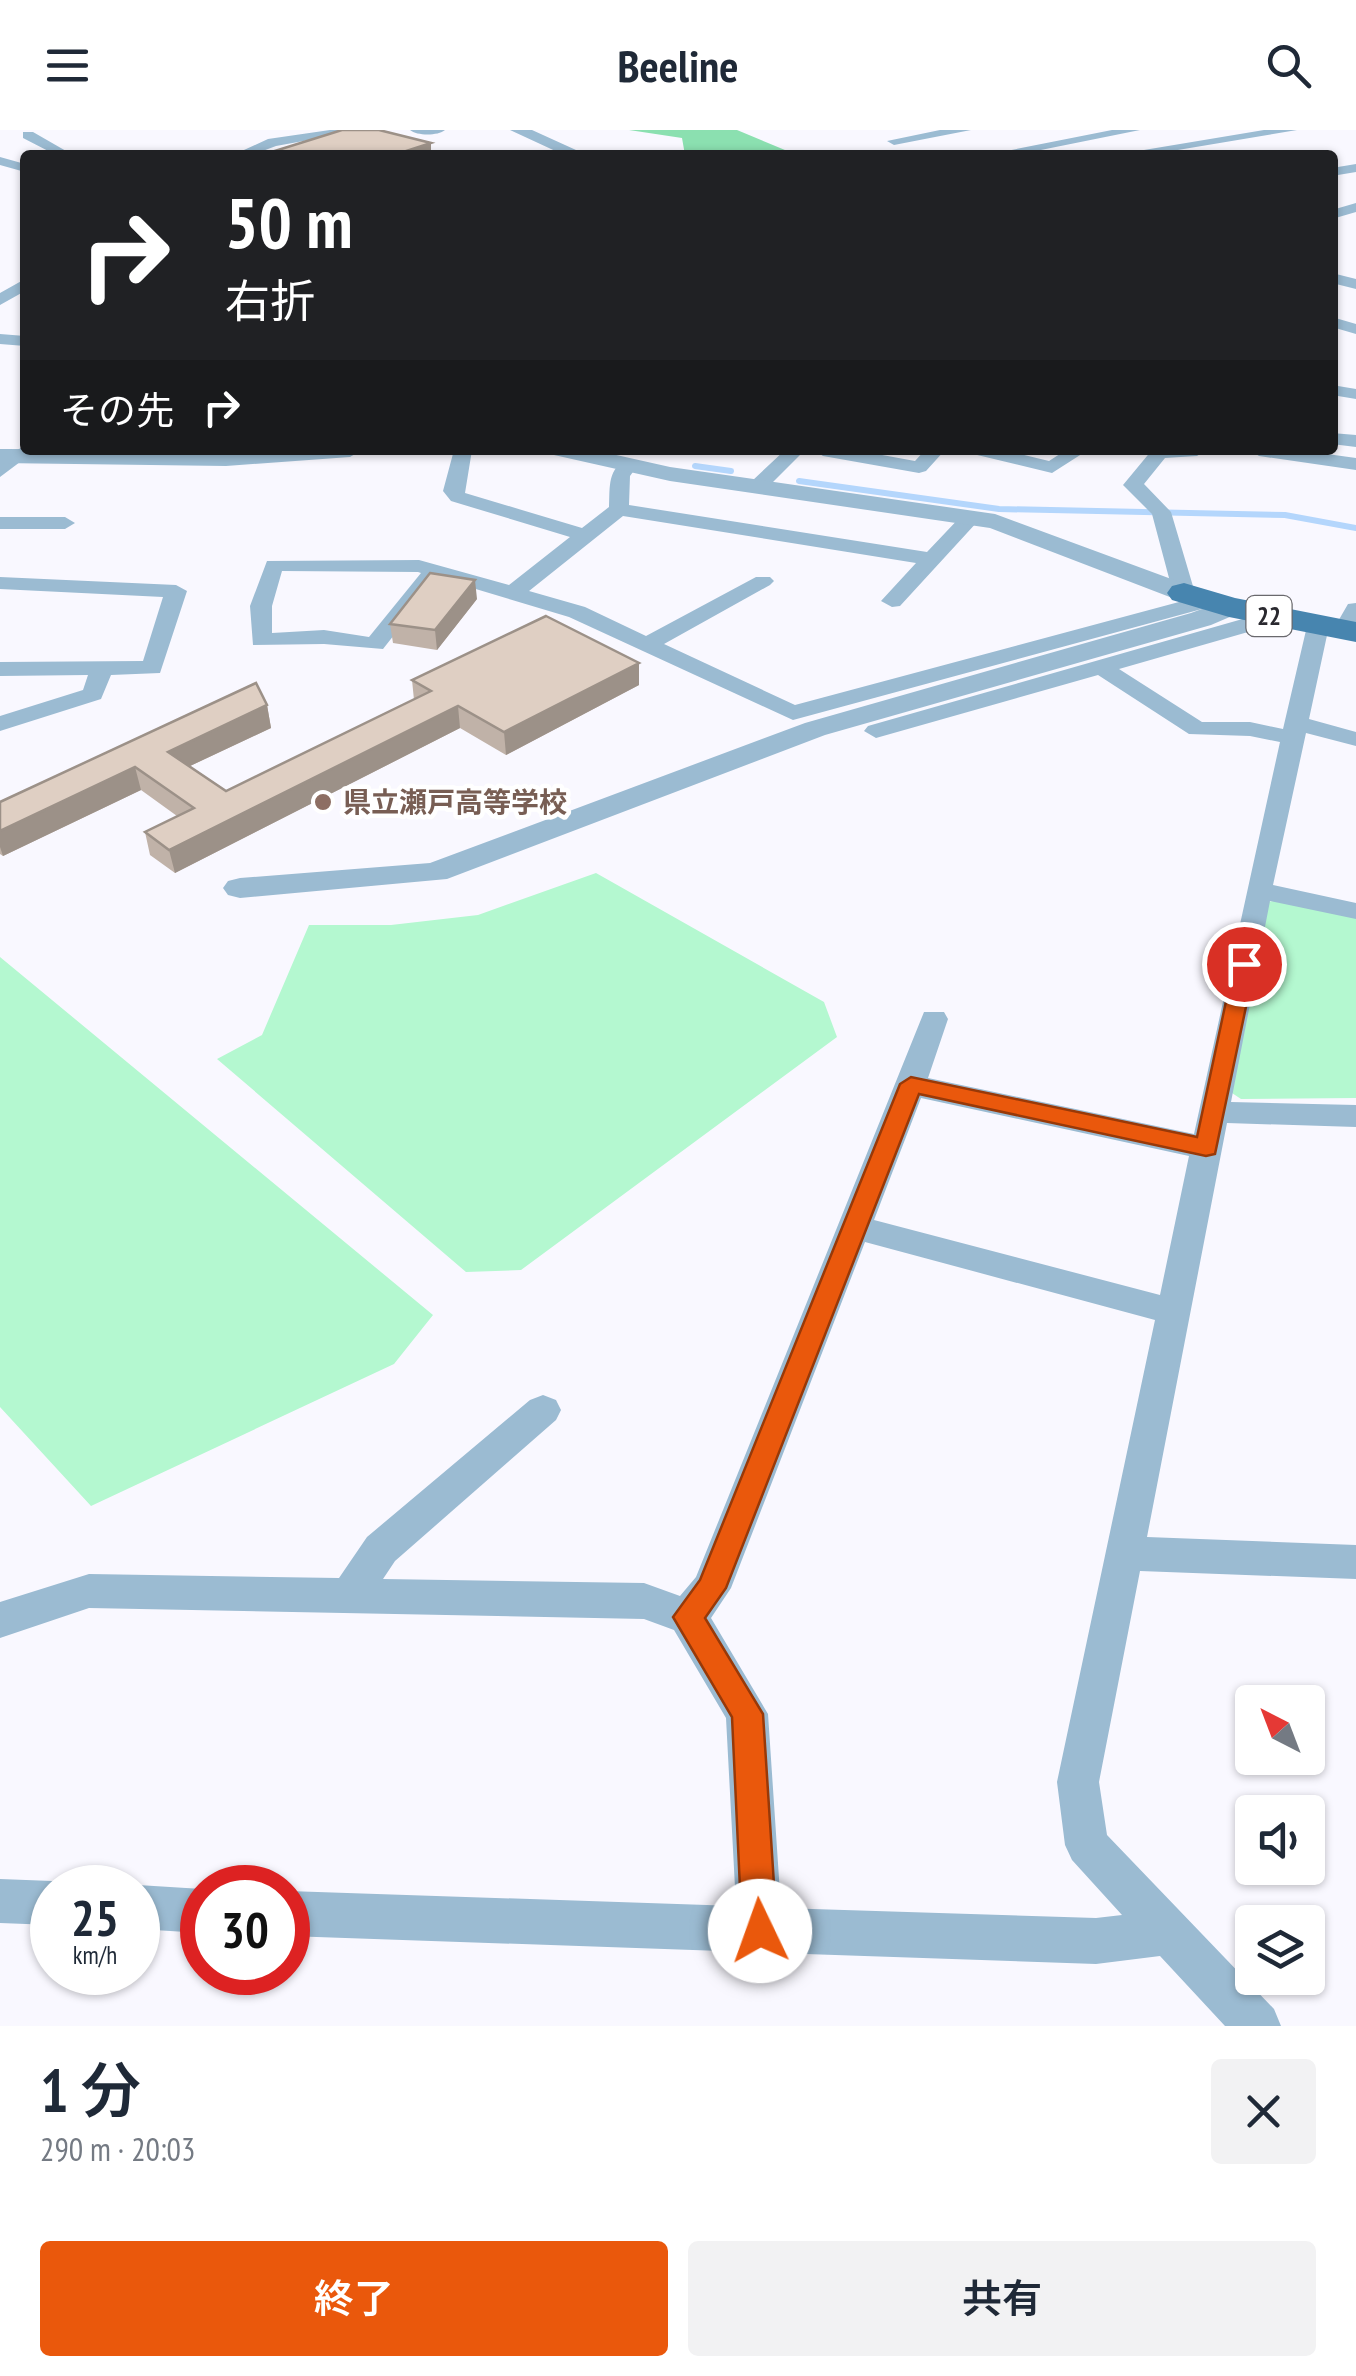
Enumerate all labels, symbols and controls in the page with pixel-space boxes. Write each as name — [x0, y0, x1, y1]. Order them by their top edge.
text: Beeline — [617, 36, 739, 94]
icon: menu — [40, 38, 95, 93]
icon: search — [1261, 38, 1316, 93]
text: 50 m — [225, 177, 353, 267]
icon: right — [60, 190, 190, 320]
text: 右折 — [225, 271, 315, 329]
icon: right — [194, 380, 249, 435]
text: その先 — [60, 385, 174, 434]
road number: 22 — [1246, 596, 1292, 636]
place label: 県立瀬戸高等学校 — [343, 783, 567, 820]
marker: 県立瀬戸高等学校 — [312, 791, 334, 813]
pin — [1202, 922, 1287, 1007]
icon: arrive — [1217, 937, 1272, 992]
north arrow — [1235, 1685, 1325, 1775]
map controls — [1235, 1685, 1325, 1995]
button: sound — [1235, 1795, 1325, 1885]
speed limit sign: 30 — [180, 1865, 310, 1995]
position arrow — [708, 1879, 812, 1983]
text: 25 — [71, 1885, 119, 1950]
button: layers — [1235, 1905, 1325, 1995]
text: km/h — [73, 1939, 117, 1971]
text: 1 分 — [40, 2051, 141, 2129]
button: close — [1211, 2059, 1316, 2164]
text: 290 m · 20:03 — [40, 2128, 195, 2170]
button: 終了 — [40, 2241, 668, 2356]
button: 共有 — [688, 2241, 1316, 2356]

